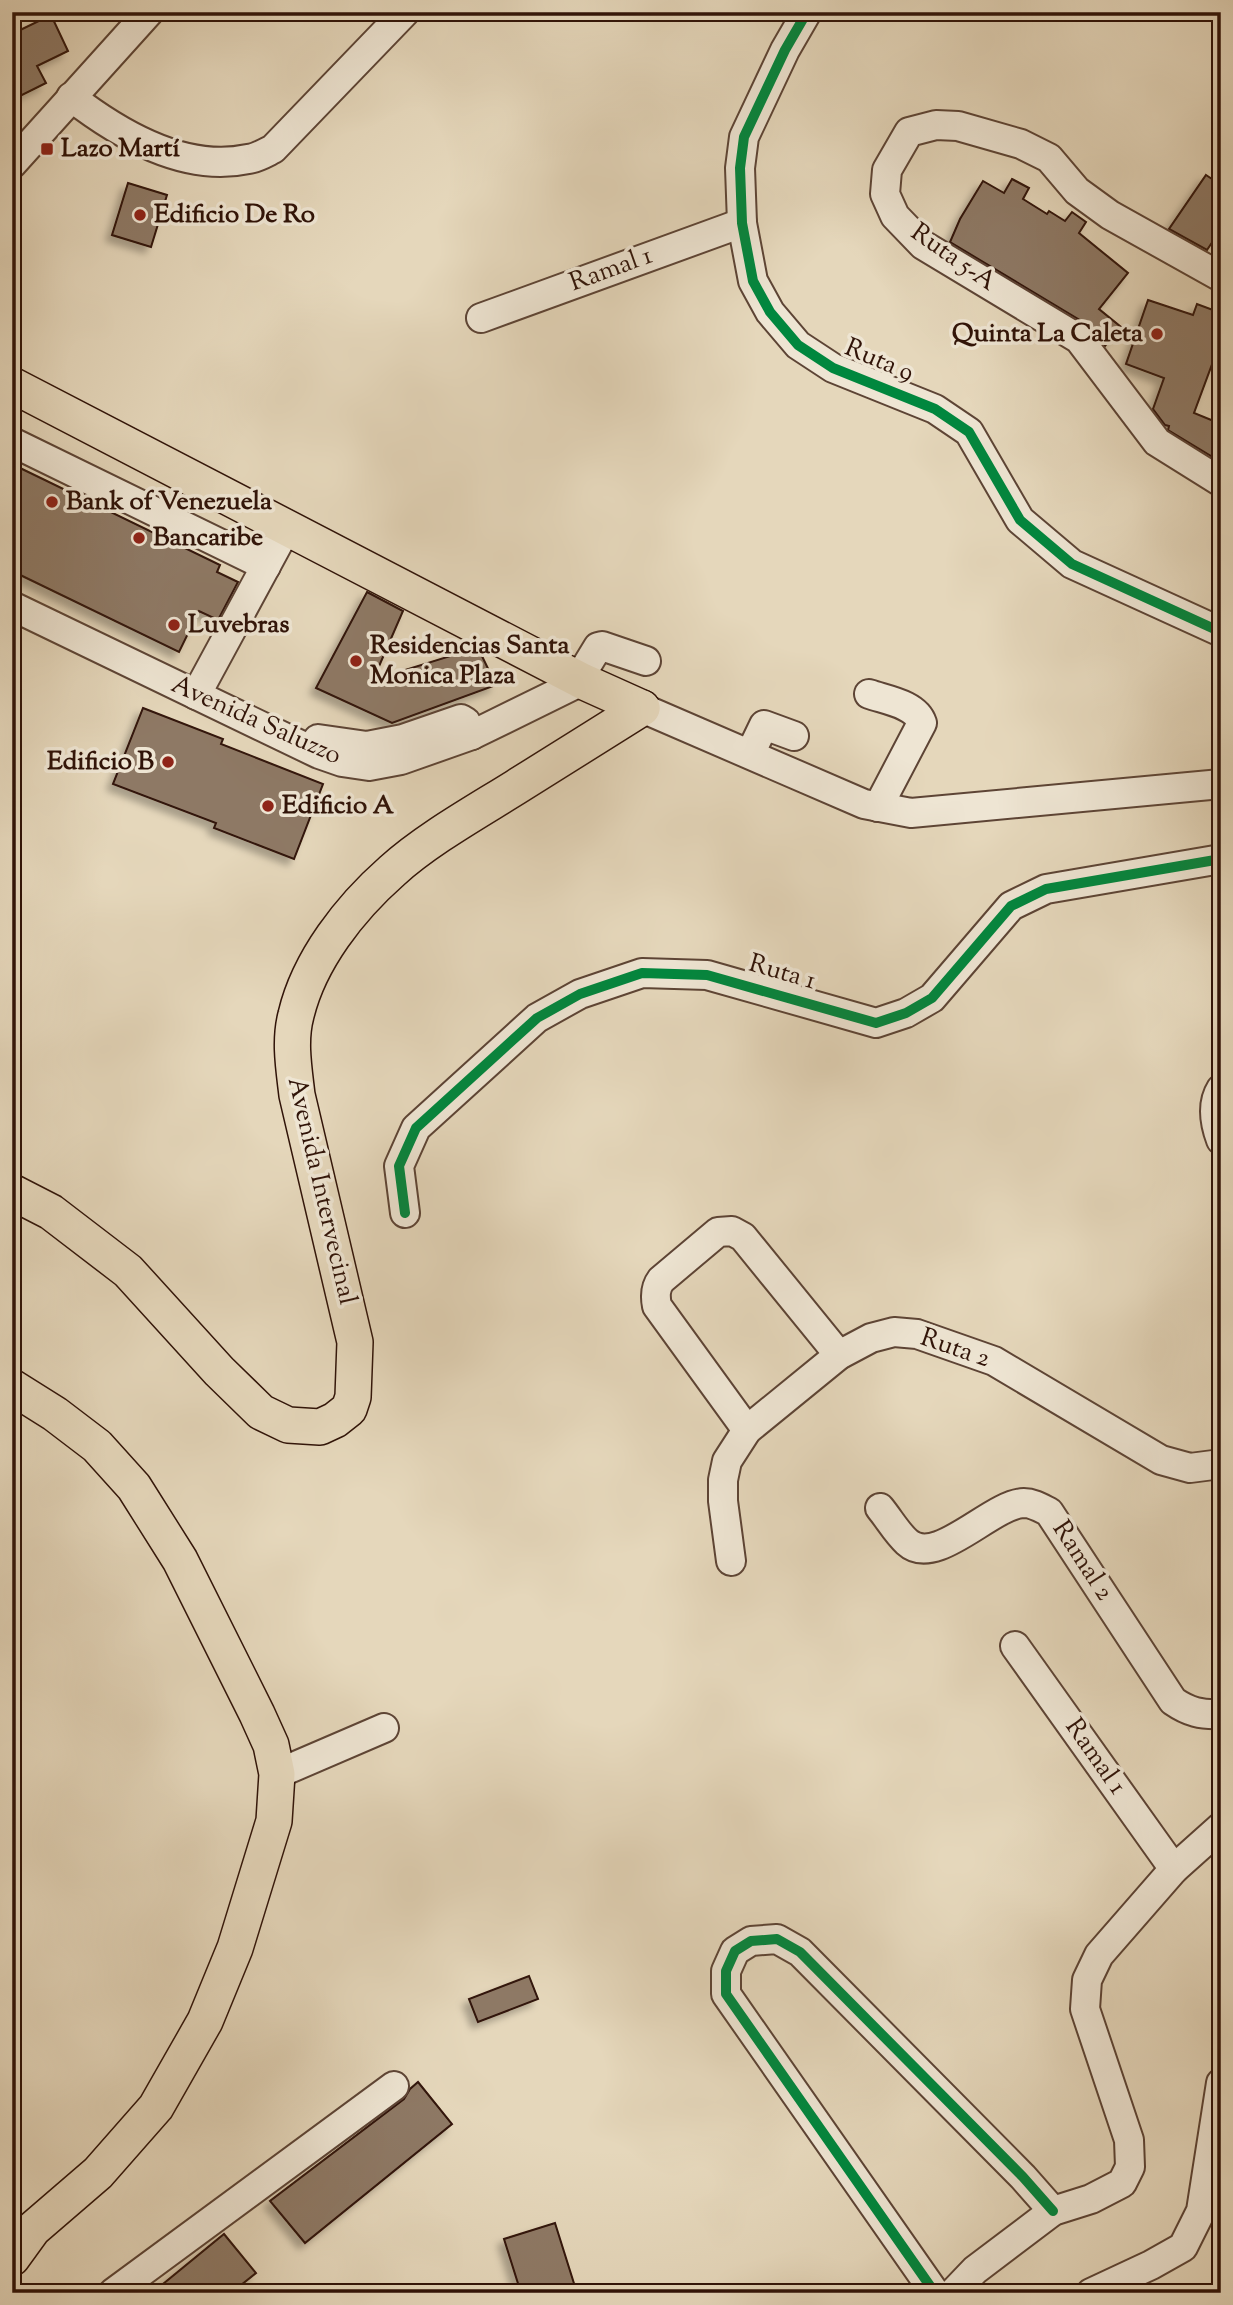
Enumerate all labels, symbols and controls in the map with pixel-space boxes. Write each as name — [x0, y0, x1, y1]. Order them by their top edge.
place label: Lazo Martí — [61, 131, 180, 168]
marker: Lazo Martí — [39, 141, 55, 157]
place label: Edificio De Ro — [154, 197, 315, 234]
marker: Edificio De Ro — [132, 207, 148, 223]
street label: Ruta 5-A — [903, 215, 1003, 301]
street label: Ramal 1 — [564, 238, 658, 302]
place label: Quinta La Caleta — [952, 316, 1143, 353]
marker: Quinta La Caleta — [1149, 326, 1165, 342]
street label: Ruta 9 — [839, 330, 919, 392]
place label: Bank of Venezuela — [66, 484, 272, 521]
marker: Bank of Venezuela — [44, 494, 60, 510]
place label: Bancaribe — [153, 520, 263, 557]
marker: Bancaribe — [131, 530, 147, 546]
place label: Luvebras — [188, 607, 290, 644]
marker: Luvebras — [166, 617, 182, 633]
place label: Residencias Santa Monica Plaza — [370, 628, 570, 695]
marker: Residencias Santa Monica Plaza — [348, 653, 364, 669]
street label: Avenida Saluzzo — [165, 667, 347, 775]
place label: Edificio B — [47, 744, 155, 781]
marker: Edificio B — [160, 754, 176, 770]
place label: Edificio A — [282, 788, 395, 825]
marker: Edificio A — [260, 798, 276, 814]
street label: Ruta 1 — [744, 946, 820, 1000]
street label: Avenida Intervecinal — [277, 1074, 365, 1308]
street label: Ruta 2 — [915, 1320, 995, 1378]
street label: Ramal 2 — [1042, 1514, 1122, 1608]
street label: Ramal 1 — [1055, 1711, 1135, 1803]

